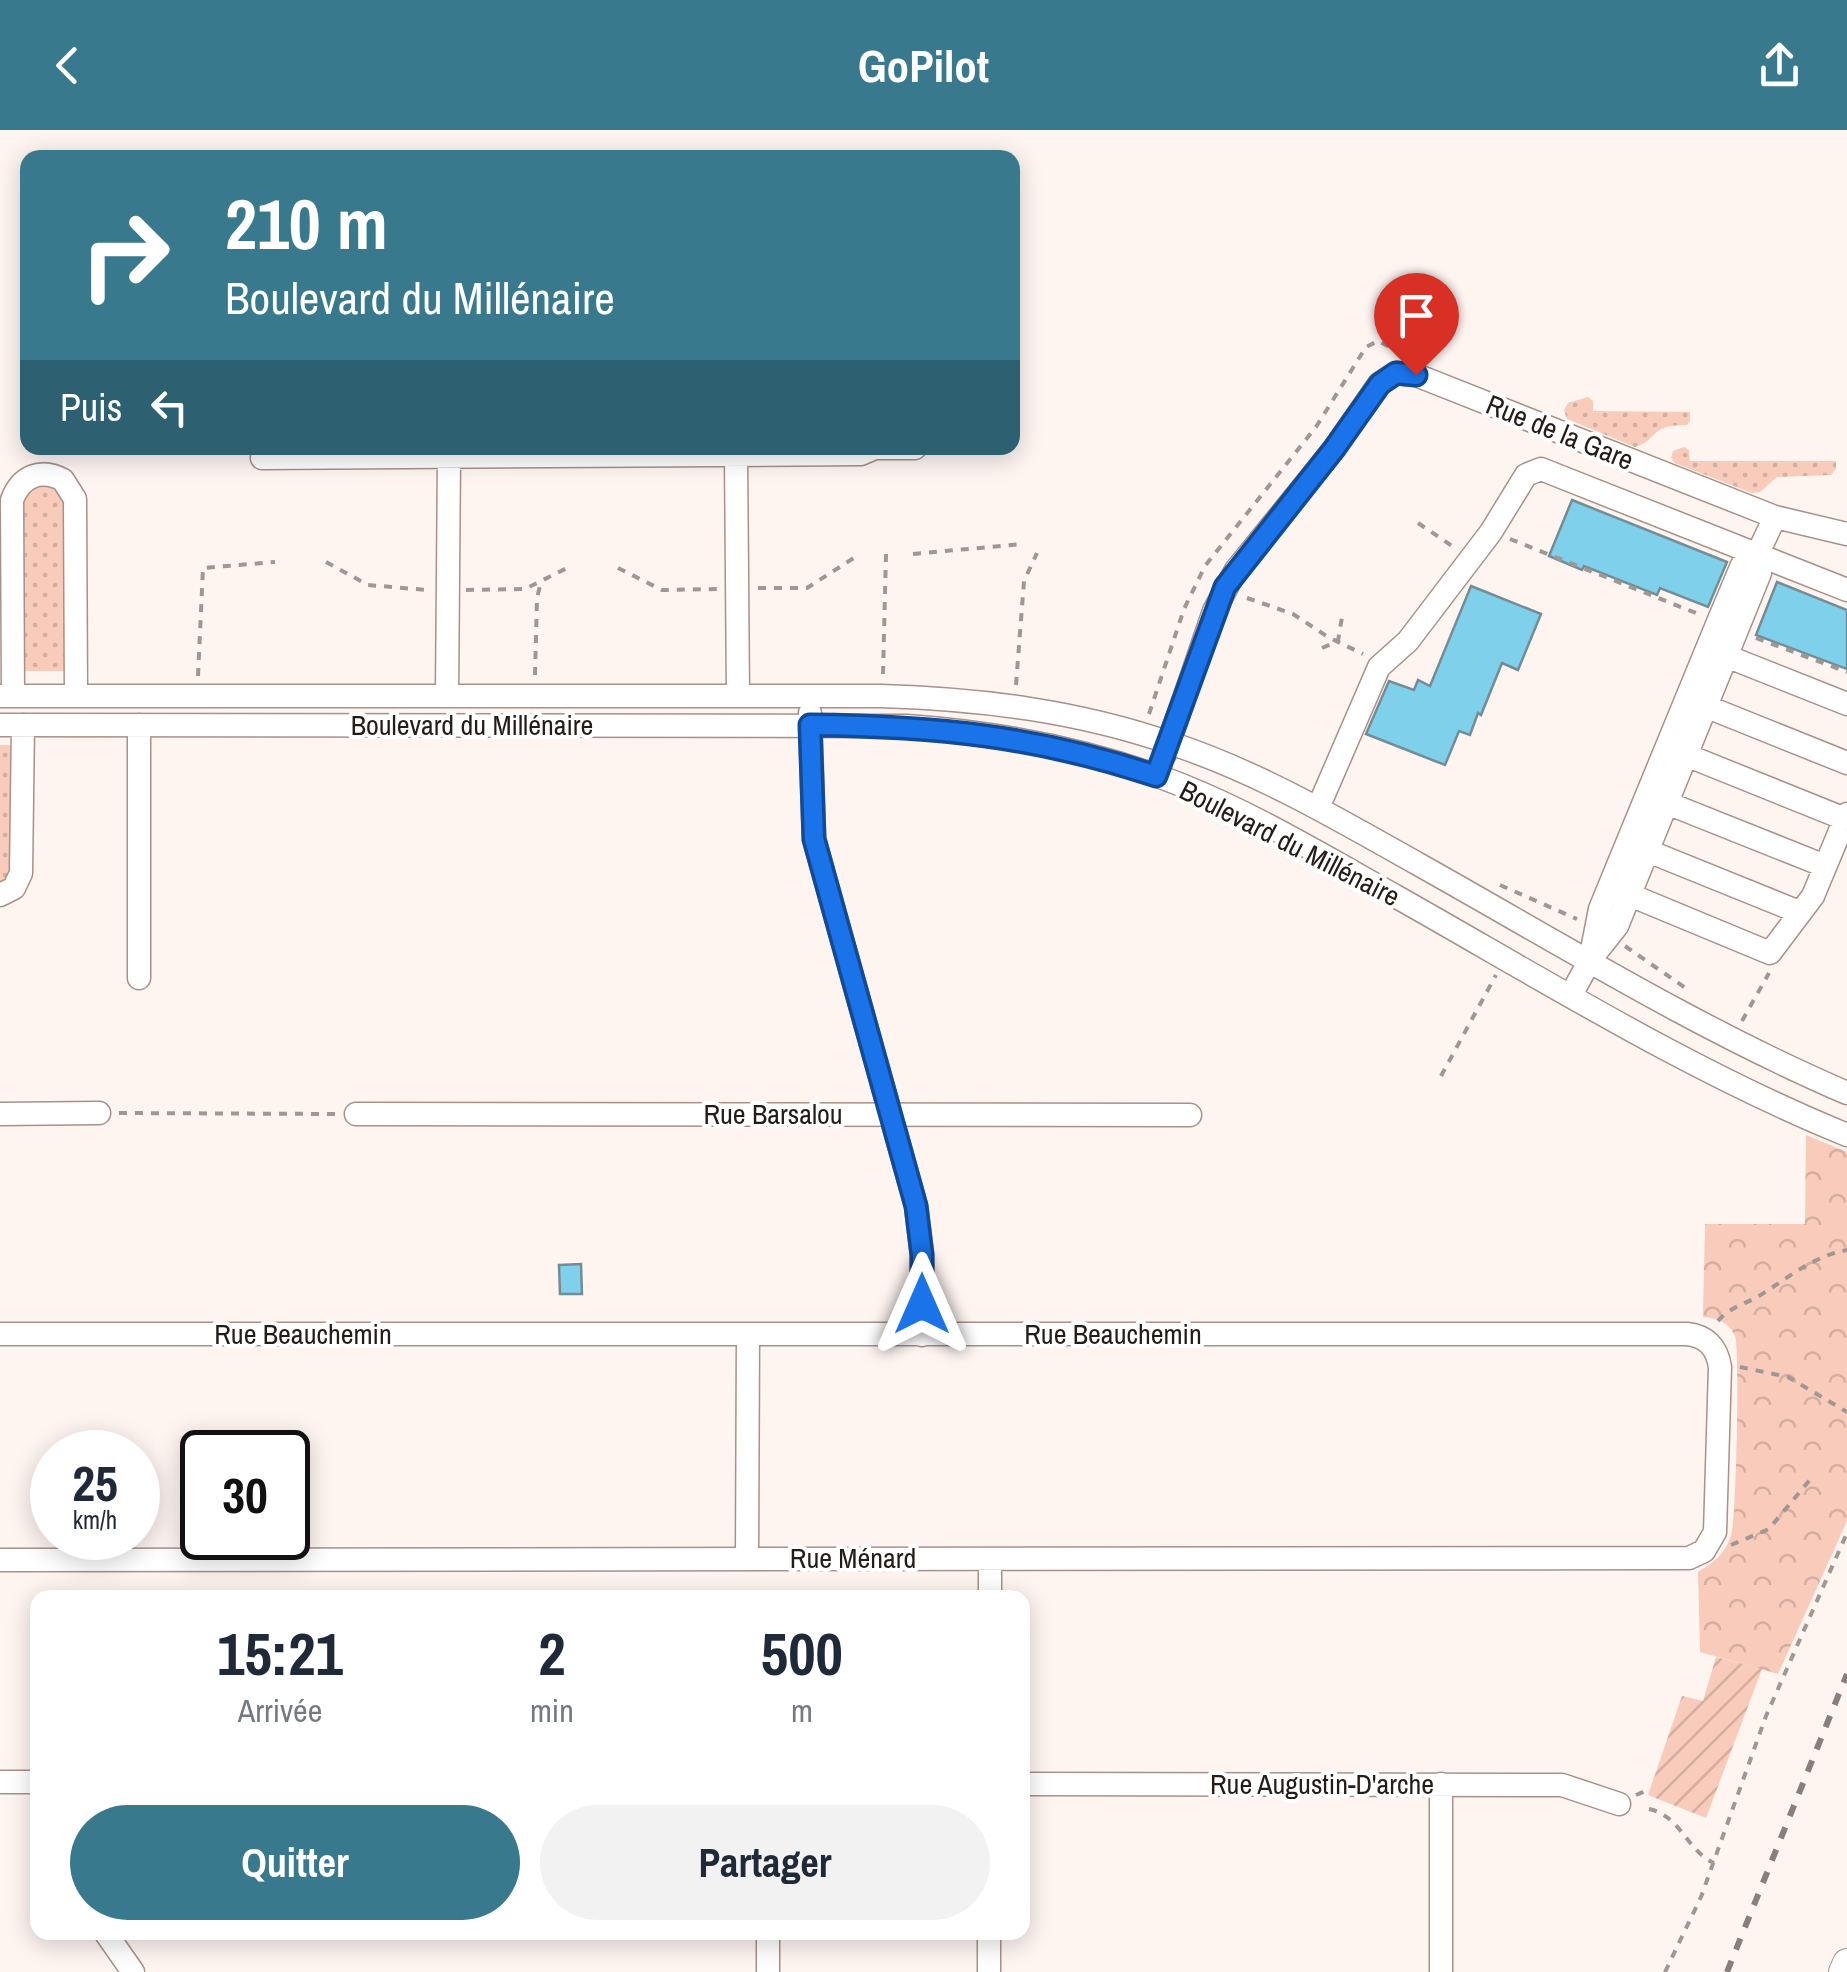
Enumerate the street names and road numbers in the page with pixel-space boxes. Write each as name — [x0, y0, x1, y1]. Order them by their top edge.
street label: Rue de la Gare — [1481, 385, 1639, 479]
street label: Boulevard du Millénaire — [351, 706, 593, 744]
street label: Boulevard du Millénaire — [1173, 771, 1407, 915]
street label: Rue Barsalou — [703, 1095, 843, 1133]
street label: Rue Beauchemin — [214, 1315, 392, 1353]
street label: Rue Beauchemin — [1024, 1315, 1202, 1353]
street label: Rue Ménard — [790, 1539, 916, 1577]
street label: Rue Augustin-D'arche — [1210, 1765, 1434, 1803]

